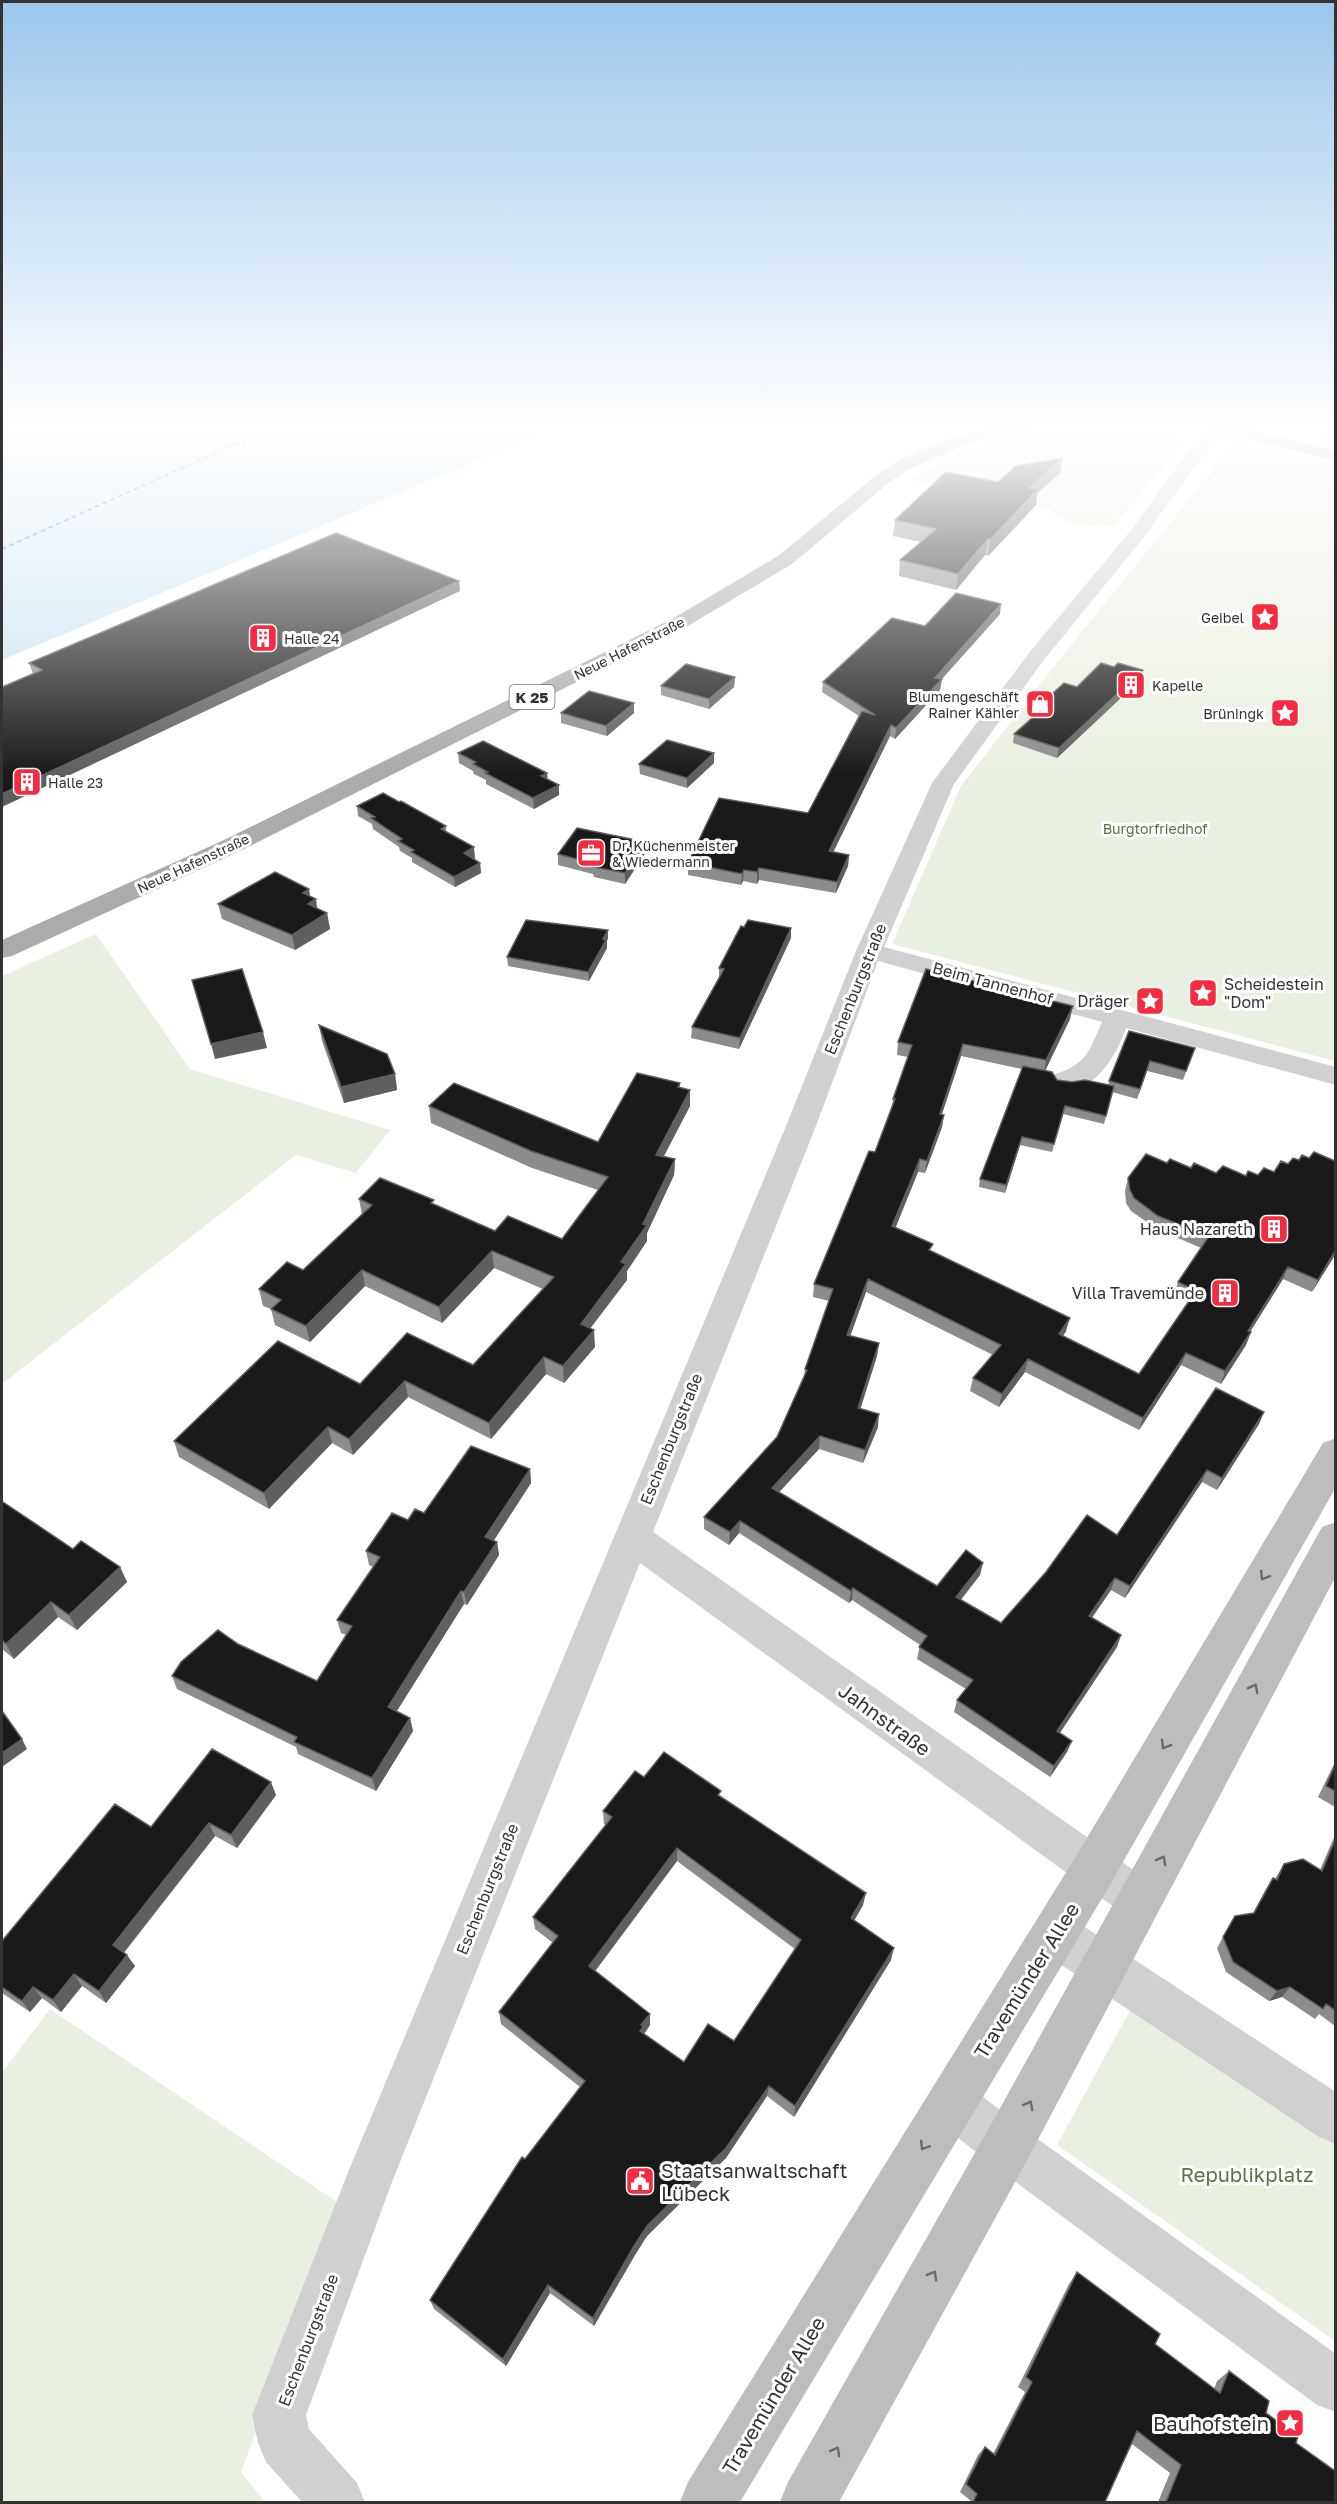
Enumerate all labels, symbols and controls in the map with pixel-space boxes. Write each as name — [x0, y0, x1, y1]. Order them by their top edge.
place icon: Geibel — [1249, 601, 1281, 633]
place label: Geibel — [1201, 609, 1244, 626]
street label: Neue Hafenstraße — [571, 613, 687, 683]
building icon: Halle 24 — [247, 622, 279, 654]
place label: Halle 24 — [284, 630, 340, 647]
building icon: Kapelle — [1115, 669, 1147, 701]
place label: Kapelle — [1152, 677, 1203, 694]
road number: K 25 — [510, 685, 554, 709]
place label: Blumengeschäft Rainer Kähler — [908, 688, 1020, 721]
shop icon: Blumengeschäft Rainer Kähler — [1024, 688, 1056, 720]
place icon: Brüningk — [1269, 697, 1301, 729]
place label: Brüningk — [1203, 705, 1264, 722]
building icon: Halle 23 — [11, 766, 43, 798]
place label: Halle 23 — [48, 774, 103, 791]
park label: Burgtorfriedhof — [1103, 820, 1207, 837]
street label: Neue Hafenstraße — [134, 830, 252, 896]
office icon: Dr. Küchenmeister & Wiedermann — [575, 837, 607, 869]
place label: Dr. Küchenmeister & Wiedermann — [612, 837, 736, 870]
street label: Eschenburgstraße — [820, 920, 890, 1058]
street label: Beim Tannenhof — [931, 957, 1056, 1009]
place label: Scheidestein "Dom" — [1224, 974, 1324, 1012]
place icon: Scheidestein "Dom" — [1187, 977, 1219, 1009]
place icon: Dräger — [1134, 985, 1166, 1017]
place label: Dräger — [1077, 991, 1129, 1011]
building icon: Haus Nazareth — [1258, 1213, 1290, 1245]
place label: Haus Nazareth — [1140, 1219, 1253, 1239]
building icon: Villa Travemünde — [1209, 1277, 1241, 1309]
place label: Villa Travemünde — [1072, 1283, 1204, 1303]
street label: Eschenburgstraße — [636, 1370, 706, 1508]
one-way arrow — [1259, 1570, 1271, 1580]
street label: Jahnstraße — [834, 1678, 936, 1760]
one-way arrow — [1247, 1684, 1258, 1694]
one-way arrow — [1161, 1738, 1173, 1749]
street label: Eschenburgstraße — [452, 1820, 522, 1958]
one-way arrow — [1155, 1855, 1166, 1866]
street label: Travemünder Allee — [968, 1898, 1084, 2062]
one-way arrow — [1022, 2101, 1033, 2111]
one-way arrow — [920, 2140, 932, 2150]
place label: Staatsanwaltschaft Lübeck — [661, 2158, 848, 2205]
park label: Republikplatz — [1180, 2162, 1314, 2186]
public building icon: Staatsanwaltschaft Lübeck — [624, 2165, 656, 2197]
street label: Eschenburgstraße — [274, 2271, 342, 2409]
one-way arrow — [926, 2271, 937, 2281]
street label: Travemünder Allee — [717, 2312, 829, 2478]
place icon: Bauhofstein — [1274, 2407, 1306, 2439]
place label: Bauhofstein — [1153, 2411, 1269, 2435]
one-way arrow — [829, 2447, 840, 2457]

